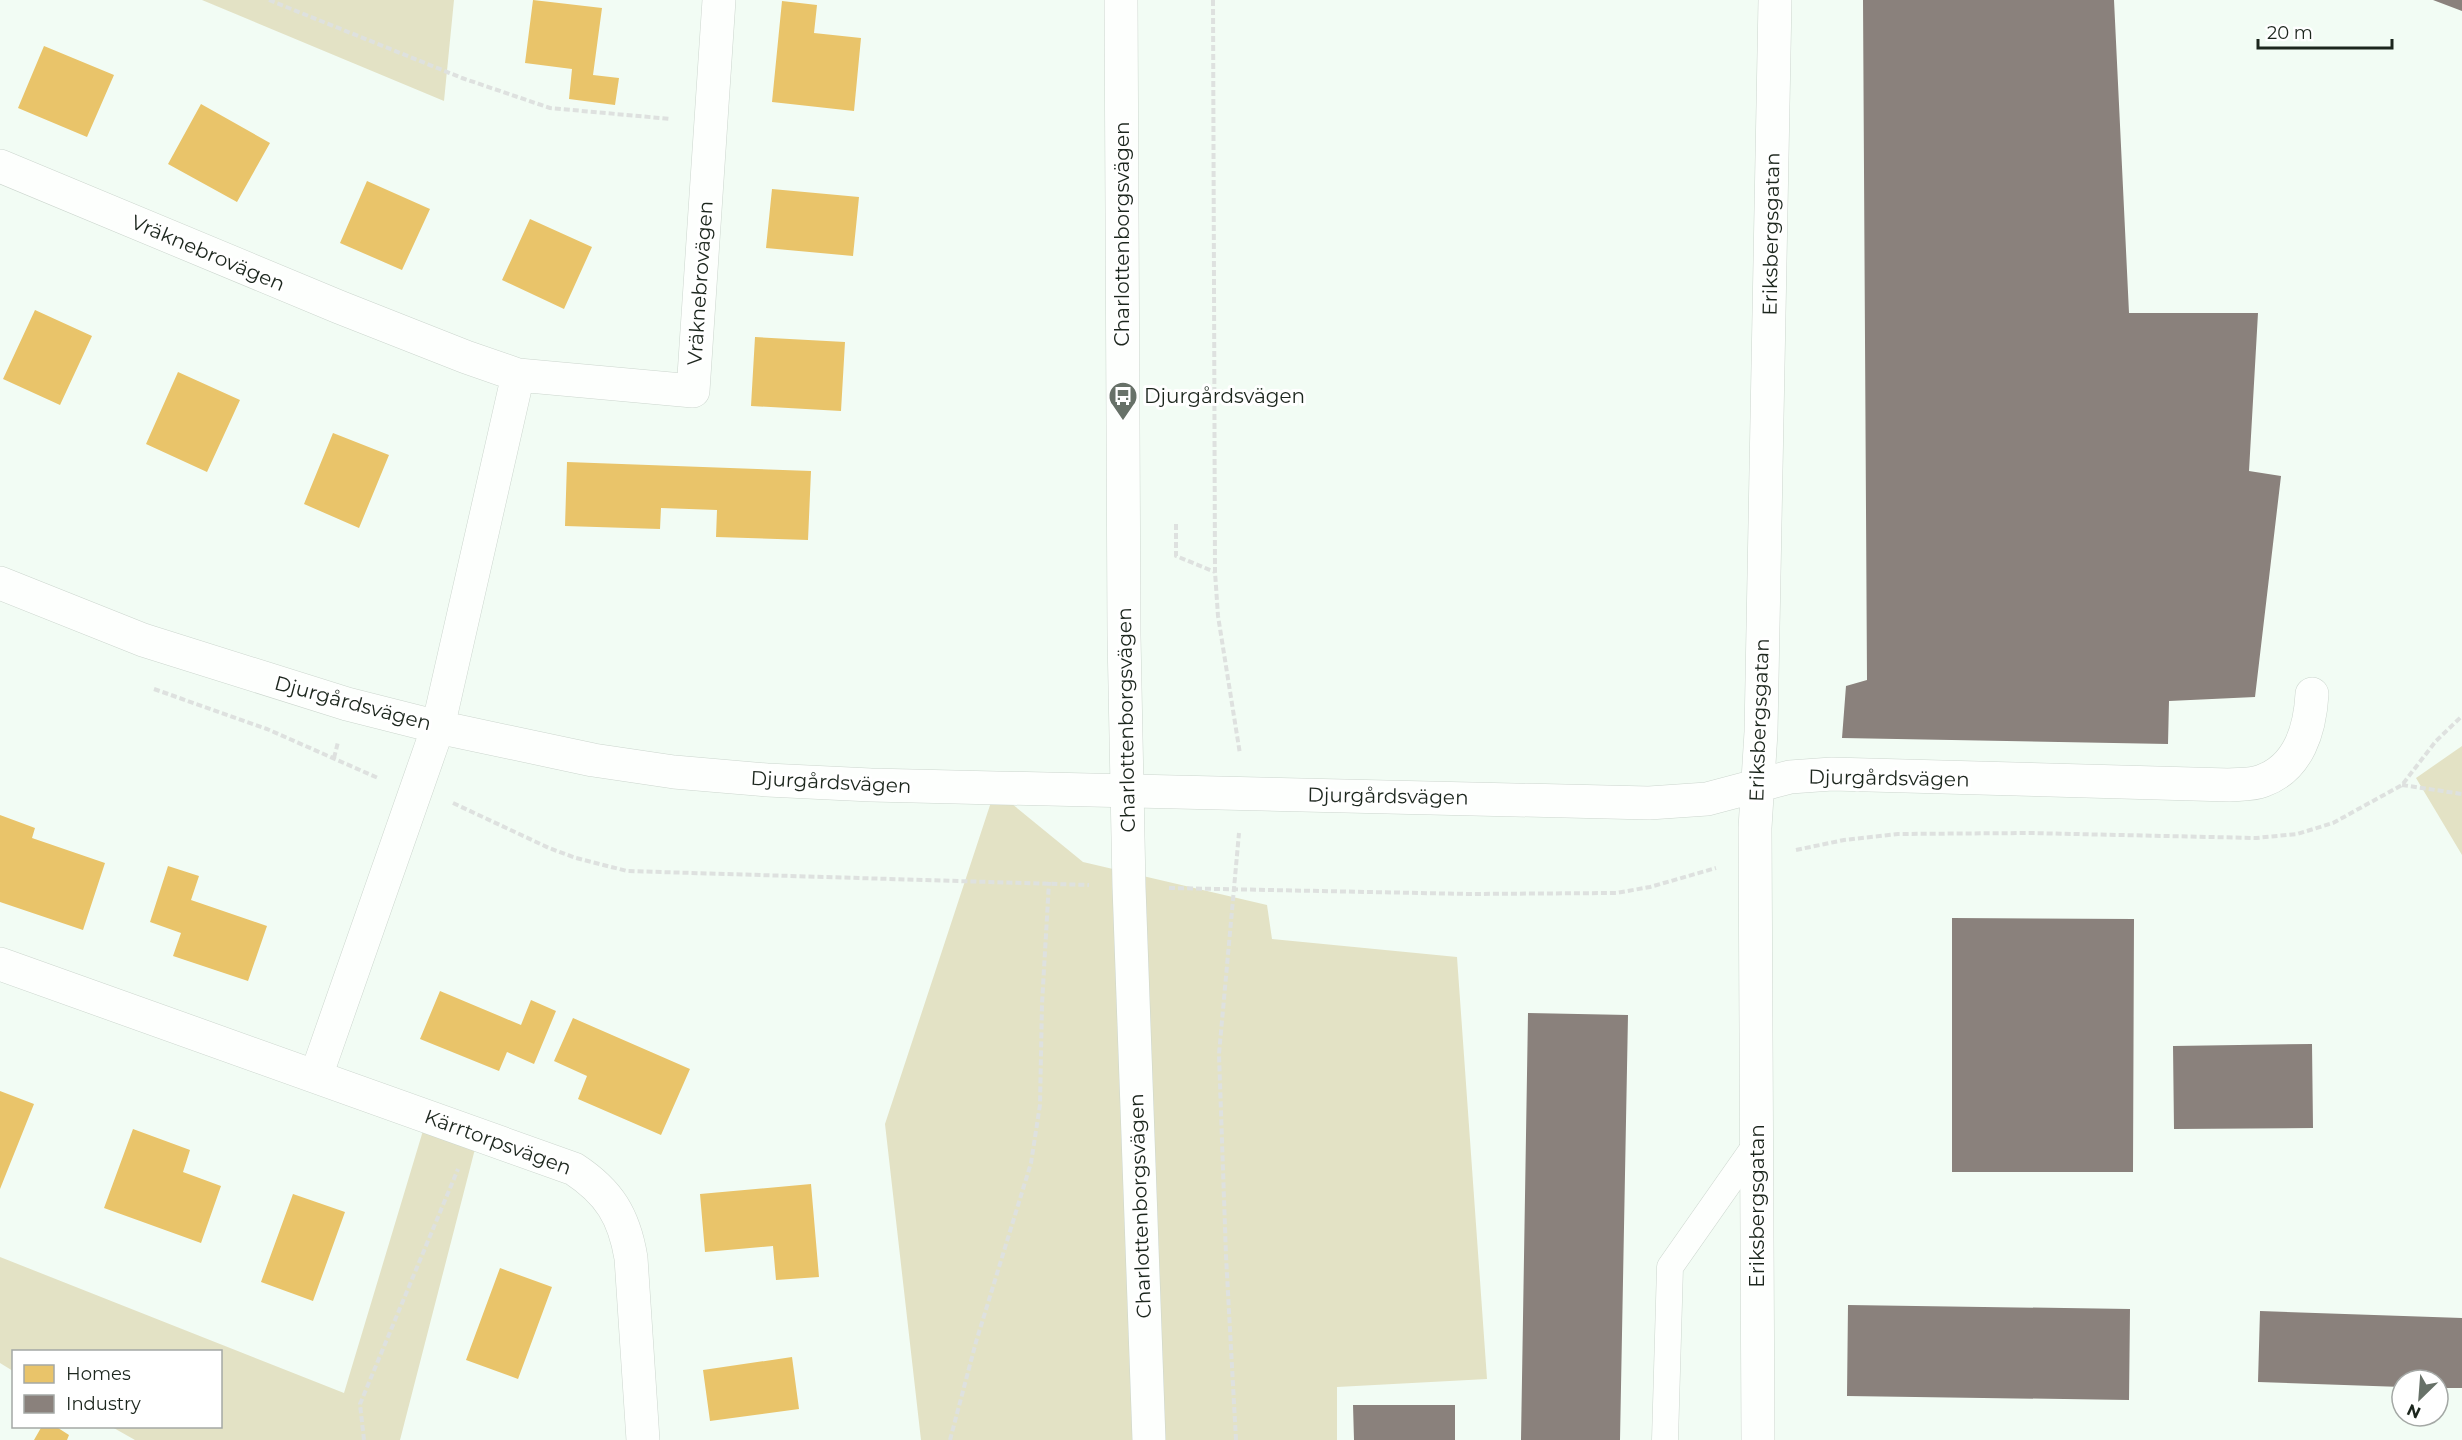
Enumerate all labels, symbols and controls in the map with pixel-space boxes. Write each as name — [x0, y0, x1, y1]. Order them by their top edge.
scale bar — [2258, 12, 2392, 50]
text: 20 m — [2267, 22, 2313, 44]
street label: Charlottenborgsvägen — [1110, 121, 1134, 347]
street label: Eriksbergsgatan — [1758, 152, 1784, 316]
street label: Vräknebrovägen — [682, 200, 718, 366]
street label: Vräknebrovägen — [127, 210, 289, 296]
bus stop icon: Djurgårdsvägen — [1107, 380, 1139, 422]
place label: Djurgårdsvägen — [1144, 384, 1305, 408]
street label: Charlottenborgsvägen — [1112, 607, 1140, 833]
street label: Eriksbergsgatan — [1744, 638, 1774, 802]
street label: Djurgårdsvägen — [272, 671, 434, 735]
street label: Djurgårdsvägen — [1808, 765, 1970, 791]
street label: Djurgårdsvägen — [750, 766, 912, 798]
street label: Djurgårdsvägen — [1307, 783, 1469, 809]
street label: Charlottenborgsvägen — [1124, 1093, 1156, 1319]
street label: Kärrtorpsvägen — [421, 1104, 575, 1180]
street label: Eriksbergsgatan — [1745, 1124, 1769, 1288]
legend — [12, 1350, 222, 1428]
text: Homes — [66, 1363, 131, 1385]
north arrow — [2390, 1368, 2450, 1428]
text: Industry — [66, 1393, 141, 1415]
text: N — [2404, 1400, 2424, 1422]

